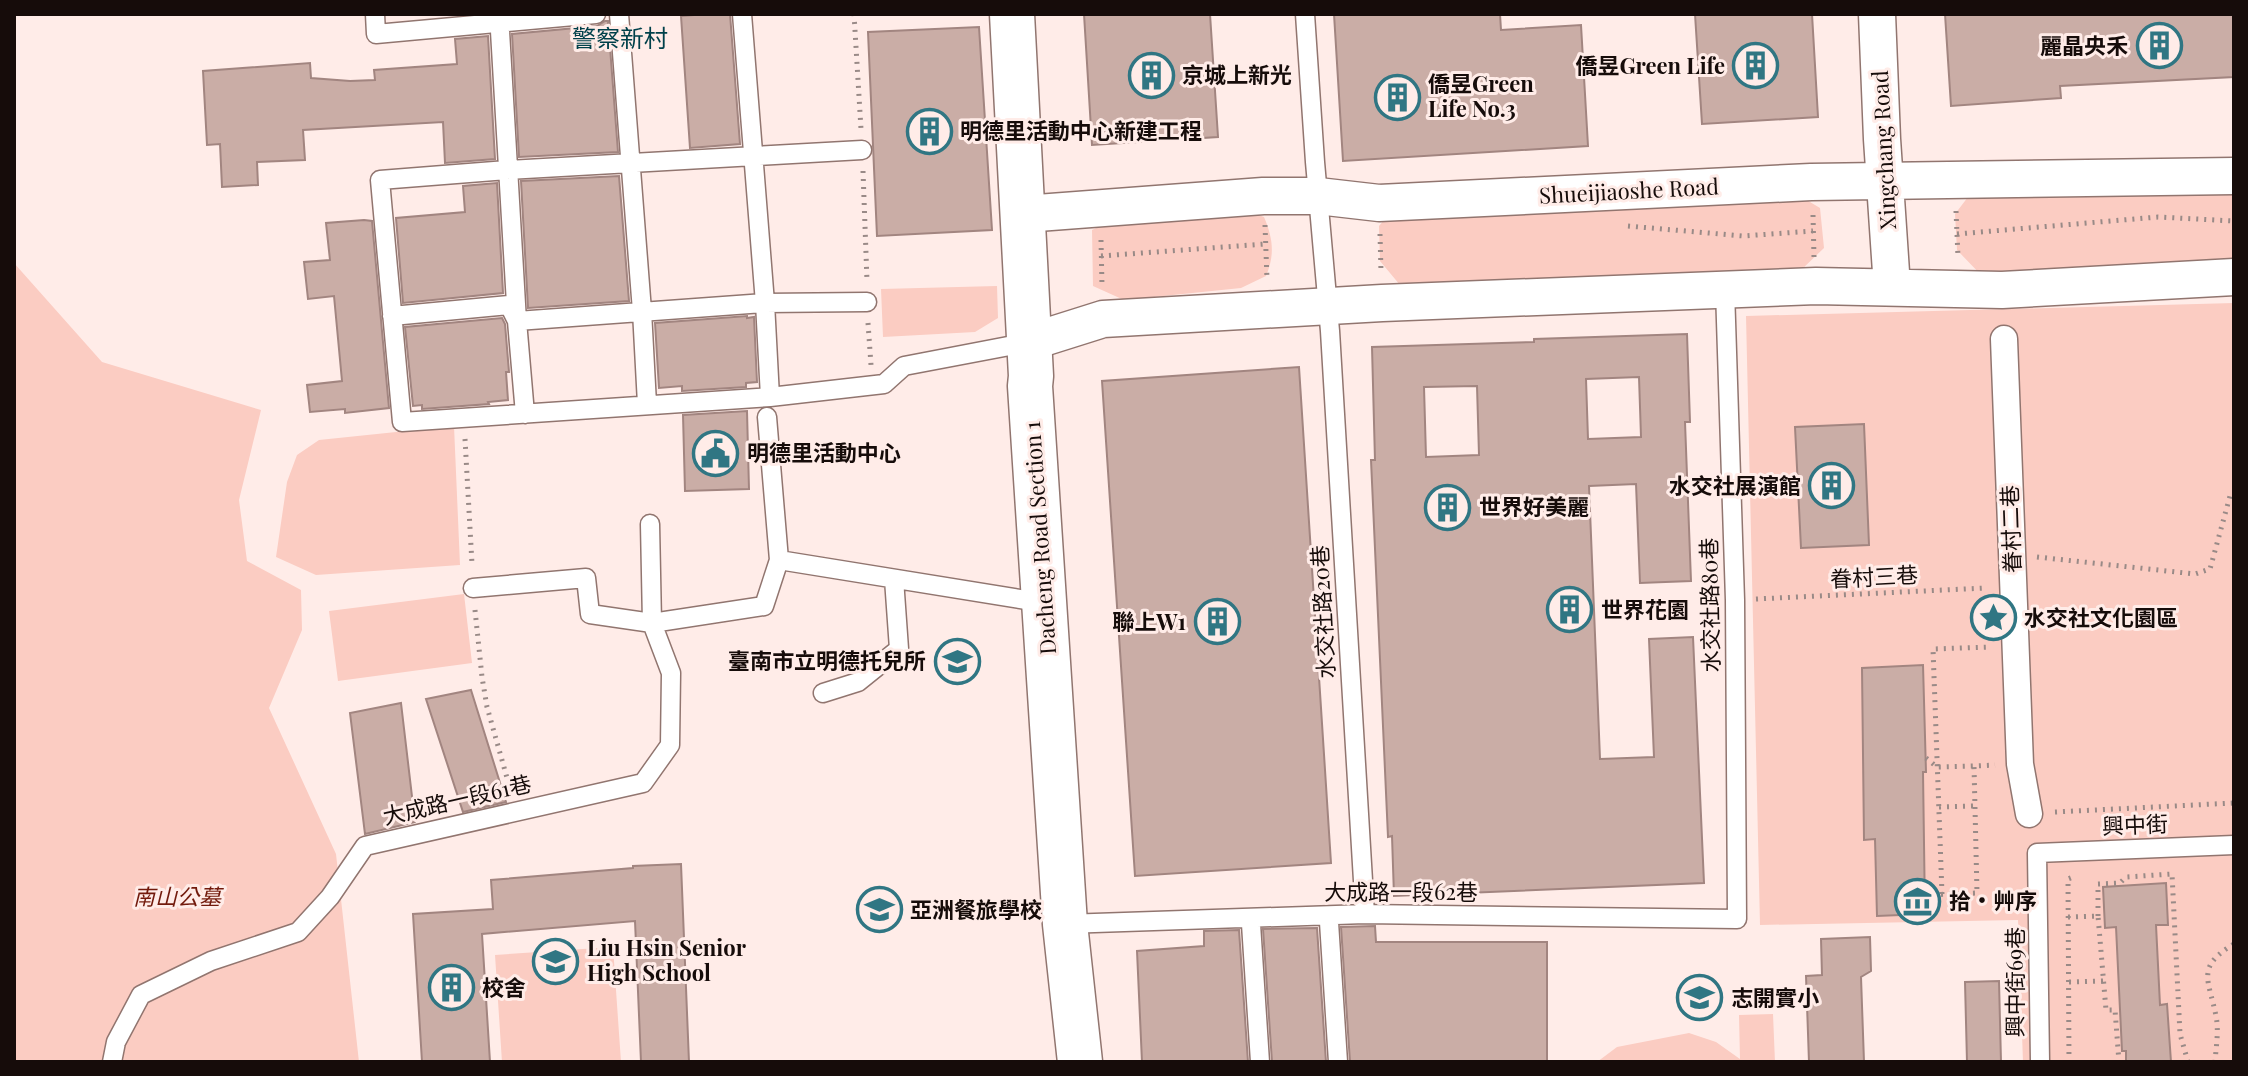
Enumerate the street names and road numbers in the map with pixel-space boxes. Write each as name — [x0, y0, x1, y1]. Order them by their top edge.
street label: Xingchang Road — [1864, 69, 1902, 230]
street label: Shueijiaoshe Road — [1538, 170, 1720, 210]
street label: Dacheng Road Section 1 — [1016, 420, 1062, 656]
street label: 眷村二巷 — [1993, 485, 2027, 574]
street label: 水交社路80巷 — [1693, 537, 1725, 673]
street label: 水交社路20巷 — [1304, 544, 1340, 680]
street label: 眷村三巷 — [1829, 559, 1919, 593]
street label: 大成路一段61巷 — [380, 767, 534, 831]
street label: 興中街 — [2101, 808, 2168, 840]
street label: 大成路一段62巷 — [1324, 876, 1478, 906]
street label: 興中街69巷 — [1999, 927, 2029, 1037]

